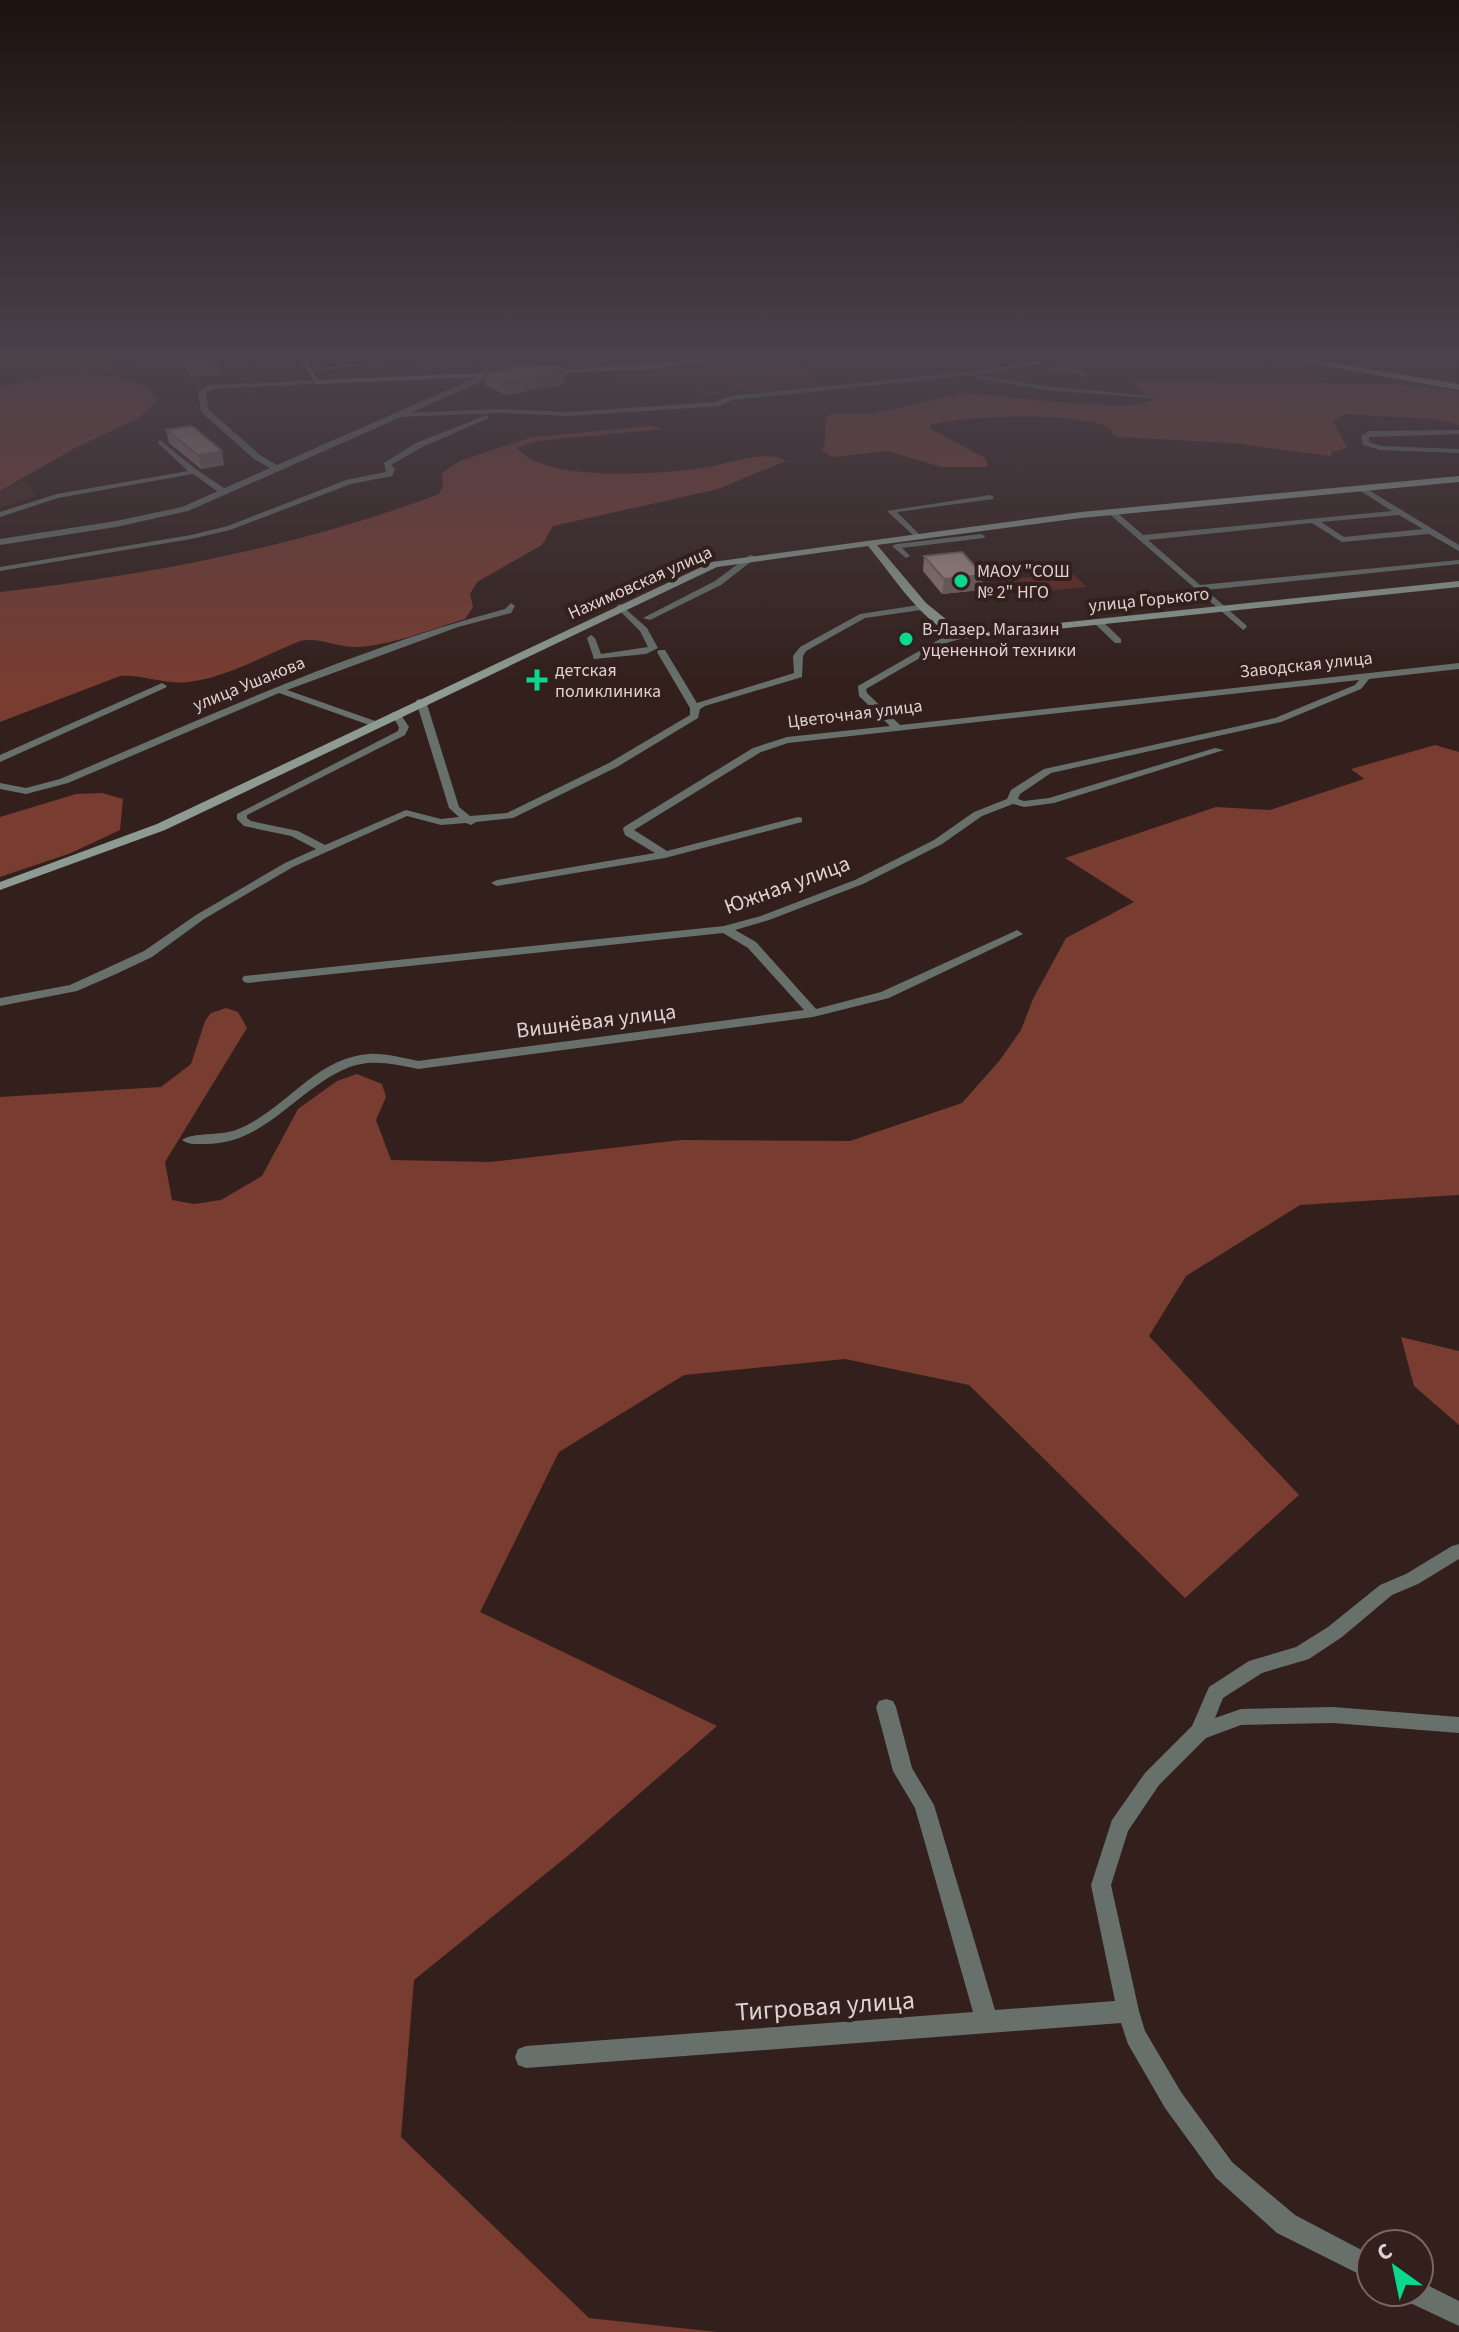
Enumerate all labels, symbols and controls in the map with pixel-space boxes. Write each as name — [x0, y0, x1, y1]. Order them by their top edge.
street label: Нахимовская улица — [564, 540, 716, 626]
place label: МАОУ "СОШ № 2" НГО — [977, 559, 1070, 605]
marker: МАОУ "СОШ № 2" НГО — [952, 572, 970, 590]
street label: улица Горького — [1087, 581, 1211, 619]
place label: В-Лазер. Магазин уцененной техники — [922, 617, 1076, 663]
marker: В-Лазер. Магазин уцененной техники — [897, 630, 915, 648]
street label: Заводская улица — [1238, 646, 1374, 684]
street label: улица Ушакова — [189, 650, 309, 718]
place label: детская поликлиника — [555, 658, 661, 704]
marker: детская поликлиника — [526, 669, 548, 691]
street label: Цветочная улица — [786, 693, 924, 735]
street label: Южная улица — [720, 847, 854, 923]
street label: Вишнёвая улица — [514, 995, 678, 1047]
street label: Тигровая улица — [734, 1981, 916, 2031]
north arrow — [1355, 2228, 1435, 2308]
text: С — [1371, 2235, 1399, 2269]

